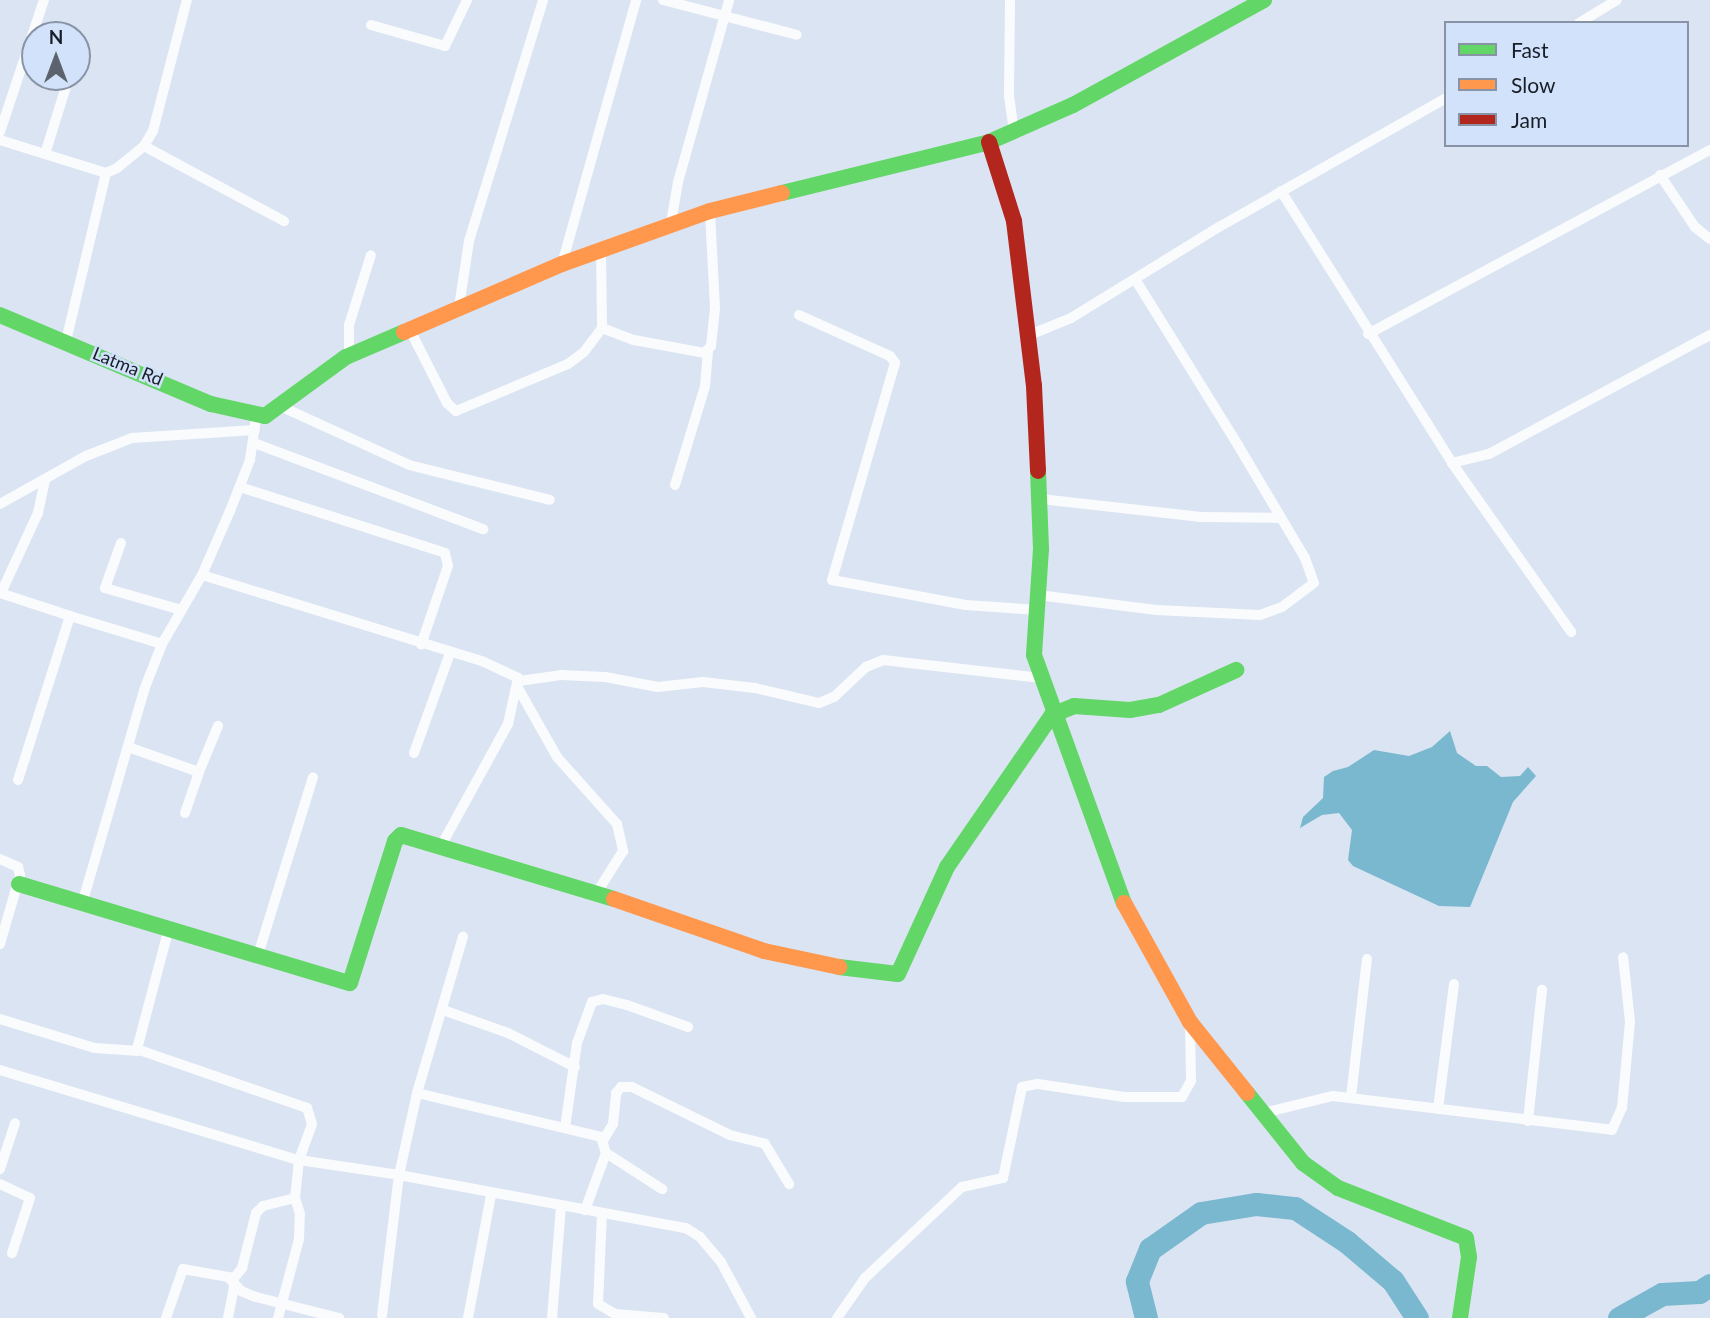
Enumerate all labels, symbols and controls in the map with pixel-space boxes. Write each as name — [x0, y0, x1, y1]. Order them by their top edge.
north arrow — [21, 21, 91, 91]
legend — [1444, 21, 1689, 147]
text: N — [49, 25, 63, 48]
text: Fast — [1511, 37, 1548, 62]
text: Slow — [1511, 72, 1555, 97]
text: Jam — [1511, 107, 1547, 132]
street label: Latma Rd — [90, 342, 166, 390]

